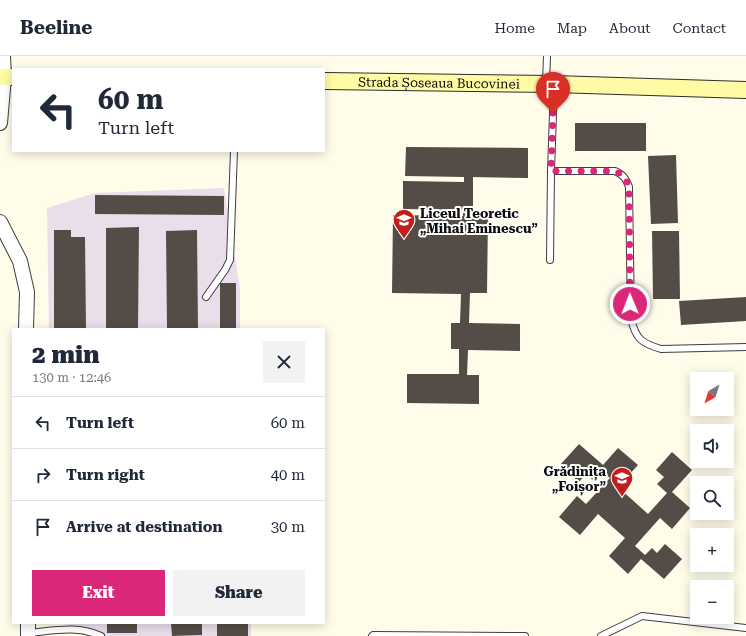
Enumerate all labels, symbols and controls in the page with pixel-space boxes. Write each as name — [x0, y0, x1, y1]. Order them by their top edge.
text: Beeline — [20, 16, 93, 39]
text: Home — [494, 20, 535, 36]
text: Map — [557, 20, 587, 36]
text: About — [609, 20, 651, 36]
text: Contact — [673, 20, 726, 36]
pin — [536, 72, 570, 113]
street label: Strada Șoseaua Bucovinei — [358, 74, 520, 91]
icon: arrive — [542, 78, 564, 100]
text: 60 m — [98, 83, 163, 116]
icon: left — [32, 84, 84, 136]
text: Turn left — [98, 117, 174, 138]
place label: Liceul Teoretic „Mihai Eminescu” — [420, 206, 538, 236]
school or university icon: Liceul Teoretic „Mihai Eminescu” — [391, 207, 417, 240]
position arrow — [609, 283, 651, 325]
text: 2 min — [32, 341, 99, 369]
button: close — [263, 341, 305, 383]
text: 130 m · 12:46 — [32, 370, 111, 385]
north arrow — [690, 372, 734, 416]
map controls — [690, 372, 734, 624]
icon: left — [32, 412, 54, 434]
text: Turn left — [66, 414, 134, 432]
text: 60 m — [271, 414, 305, 432]
button: sound — [690, 424, 734, 468]
icon: right — [32, 464, 54, 486]
place label: Grădinița „Foișor” — [544, 464, 606, 496]
school or university icon: Grădinița „Foișor” — [609, 465, 635, 498]
text: Turn right — [66, 466, 145, 484]
text: 40 m — [271, 466, 305, 484]
button: search — [690, 476, 734, 520]
icon: arrive — [32, 516, 54, 538]
text: Arrive at destination — [66, 518, 222, 536]
text: 30 m — [271, 518, 305, 536]
button: + — [690, 528, 734, 572]
button: Exit — [32, 570, 165, 616]
button: Share — [173, 570, 305, 616]
button: − — [690, 580, 734, 624]

